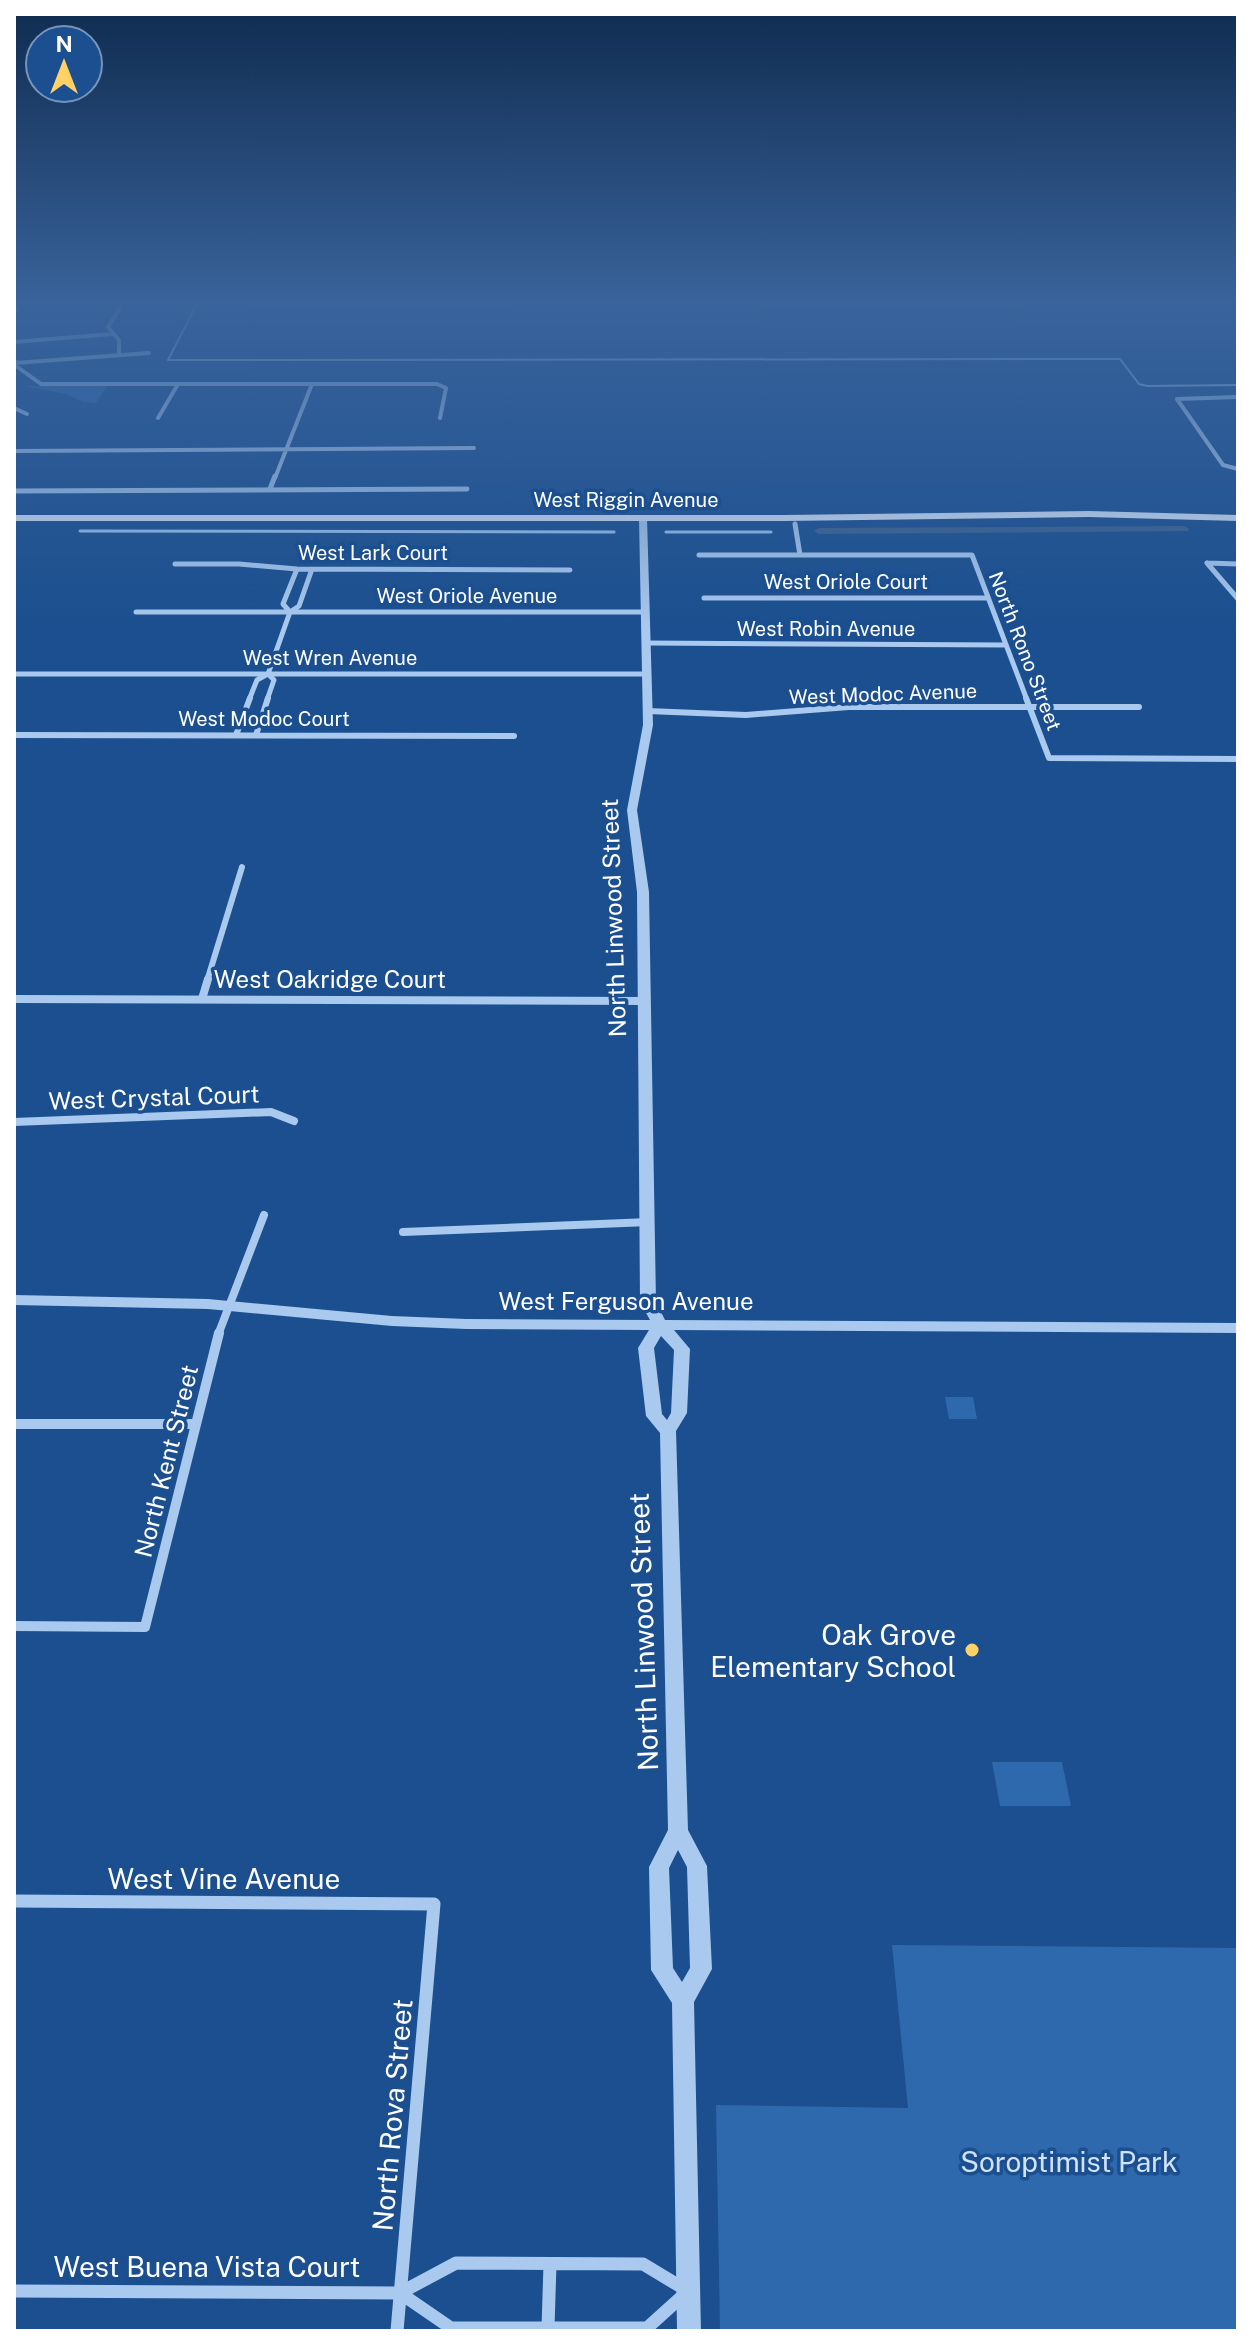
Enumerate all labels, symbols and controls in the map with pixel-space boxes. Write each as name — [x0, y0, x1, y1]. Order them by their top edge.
north arrow — [24, 24, 104, 104]
text: N — [55, 31, 73, 57]
street label: West Riggin Avenue — [533, 488, 719, 512]
street label: West Lark Court — [298, 541, 448, 565]
street label: North Rono Street — [984, 568, 1066, 734]
street label: West Oriole Court — [764, 570, 928, 594]
street label: West Oriole Avenue — [377, 584, 557, 608]
street label: West Robin Avenue — [737, 617, 915, 641]
street label: West Wren Avenue — [243, 646, 417, 670]
street label: West Modoc Avenue — [788, 679, 978, 709]
street label: West Modoc Court — [178, 707, 350, 731]
street label: North Linwood Street — [595, 798, 631, 1038]
street label: West Oakridge Court — [214, 965, 446, 993]
street label: West Crystal Court — [48, 1079, 260, 1115]
street label: West Ferguson Avenue — [498, 1287, 754, 1315]
street label: North Kent Street — [129, 1362, 203, 1560]
street label: North Linwood Street — [622, 1492, 664, 1772]
place label: Oak Grove Elementary School — [710, 1618, 956, 1683]
marker: Oak Grove Elementary School — [963, 1641, 981, 1659]
street label: West Vine Avenue — [108, 1862, 340, 1895]
street label: North Rova Street — [365, 1997, 419, 2233]
park label: Soroptimist Park — [960, 2145, 1178, 2178]
street label: West Buena Vista Court — [54, 2250, 360, 2283]

